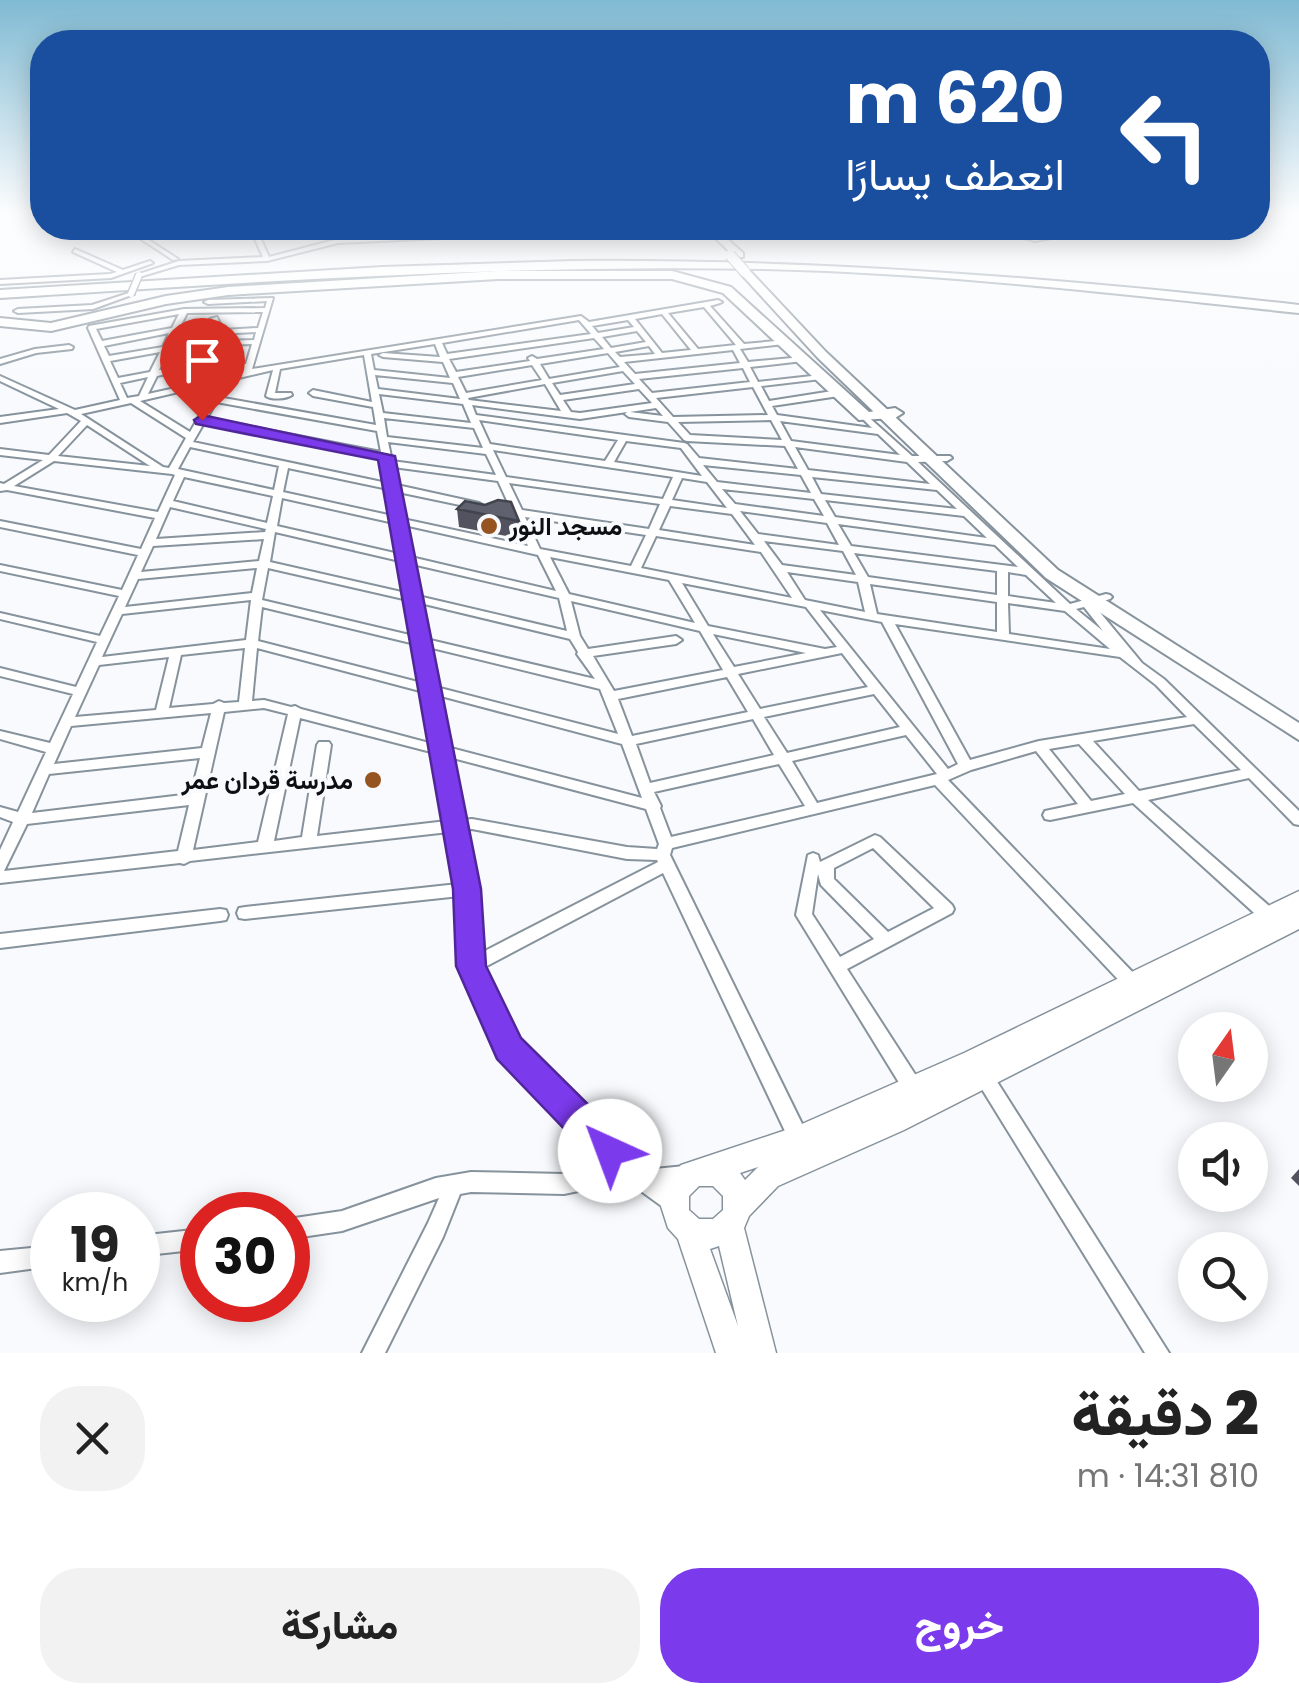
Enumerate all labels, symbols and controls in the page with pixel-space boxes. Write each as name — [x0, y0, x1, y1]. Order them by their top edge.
text: 620 m — [846, 49, 1065, 148]
icon: left — [1100, 70, 1230, 200]
text: انعطف يسارًا — [845, 143, 1065, 206]
pin — [160, 318, 245, 421]
icon: arrive — [175, 333, 230, 388]
place label: مسجد النور — [508, 509, 622, 544]
marker: مسجد النور — [478, 515, 500, 537]
place label: مدرسة قردان عمر — [180, 763, 353, 798]
marker: مدرسة قردان عمر — [362, 769, 384, 791]
north arrow — [1178, 1012, 1268, 1102]
map controls — [1178, 1012, 1268, 1322]
position arrow — [558, 1099, 662, 1203]
button: sound — [1178, 1122, 1268, 1212]
speed limit sign: 30 — [180, 1192, 310, 1322]
text: 19 — [70, 1209, 120, 1280]
button: search — [1178, 1232, 1268, 1322]
text: km/h — [62, 1265, 128, 1300]
text: 2 دقيقة — [1071, 1372, 1259, 1456]
button: close — [40, 1386, 145, 1491]
text: 810 m · 14:31 — [1077, 1453, 1259, 1498]
button: مشاركة — [40, 1568, 640, 1683]
button: خروج — [660, 1568, 1259, 1683]

